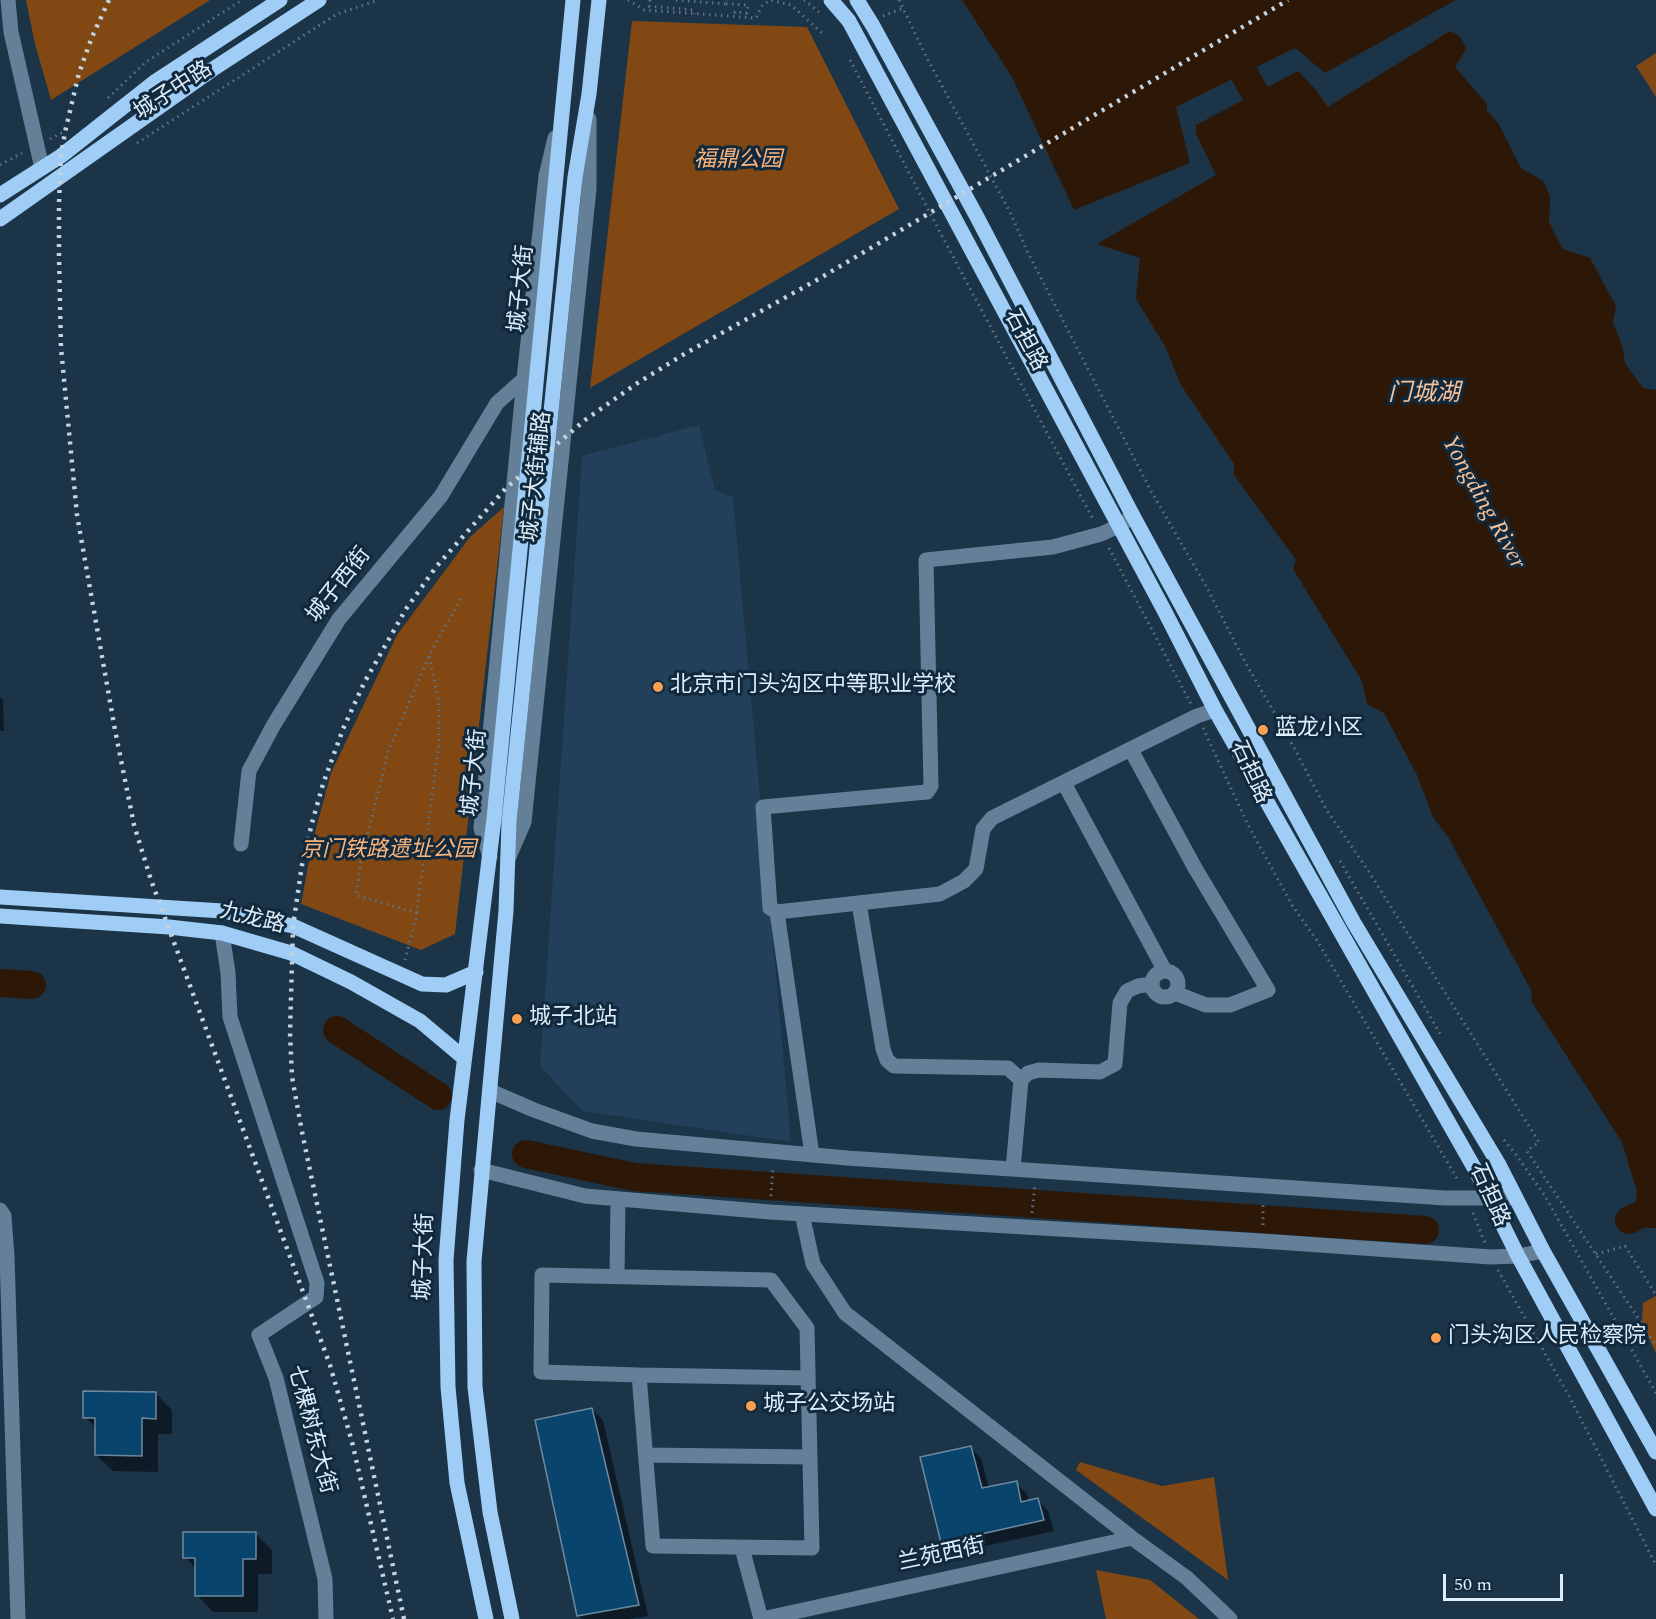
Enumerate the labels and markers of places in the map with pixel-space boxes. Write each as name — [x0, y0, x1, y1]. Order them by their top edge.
place label: 北京市门头沟区中等职业学校 — [670, 674, 956, 700]
marker: 北京市门头沟区中等职业学校 — [651, 680, 665, 694]
place label: 蓝龙小区 — [1275, 717, 1363, 743]
marker: 蓝龙小区 — [1256, 723, 1270, 737]
place label: 城子北站 — [529, 1006, 617, 1032]
marker: 城子北站 — [510, 1012, 524, 1026]
place label: 门头沟区人民检察院 — [1448, 1325, 1646, 1351]
marker: 门头沟区人民检察院 — [1429, 1331, 1443, 1345]
place label: 城子公交场站 — [763, 1393, 895, 1419]
marker: 城子公交场站 — [744, 1399, 758, 1413]

